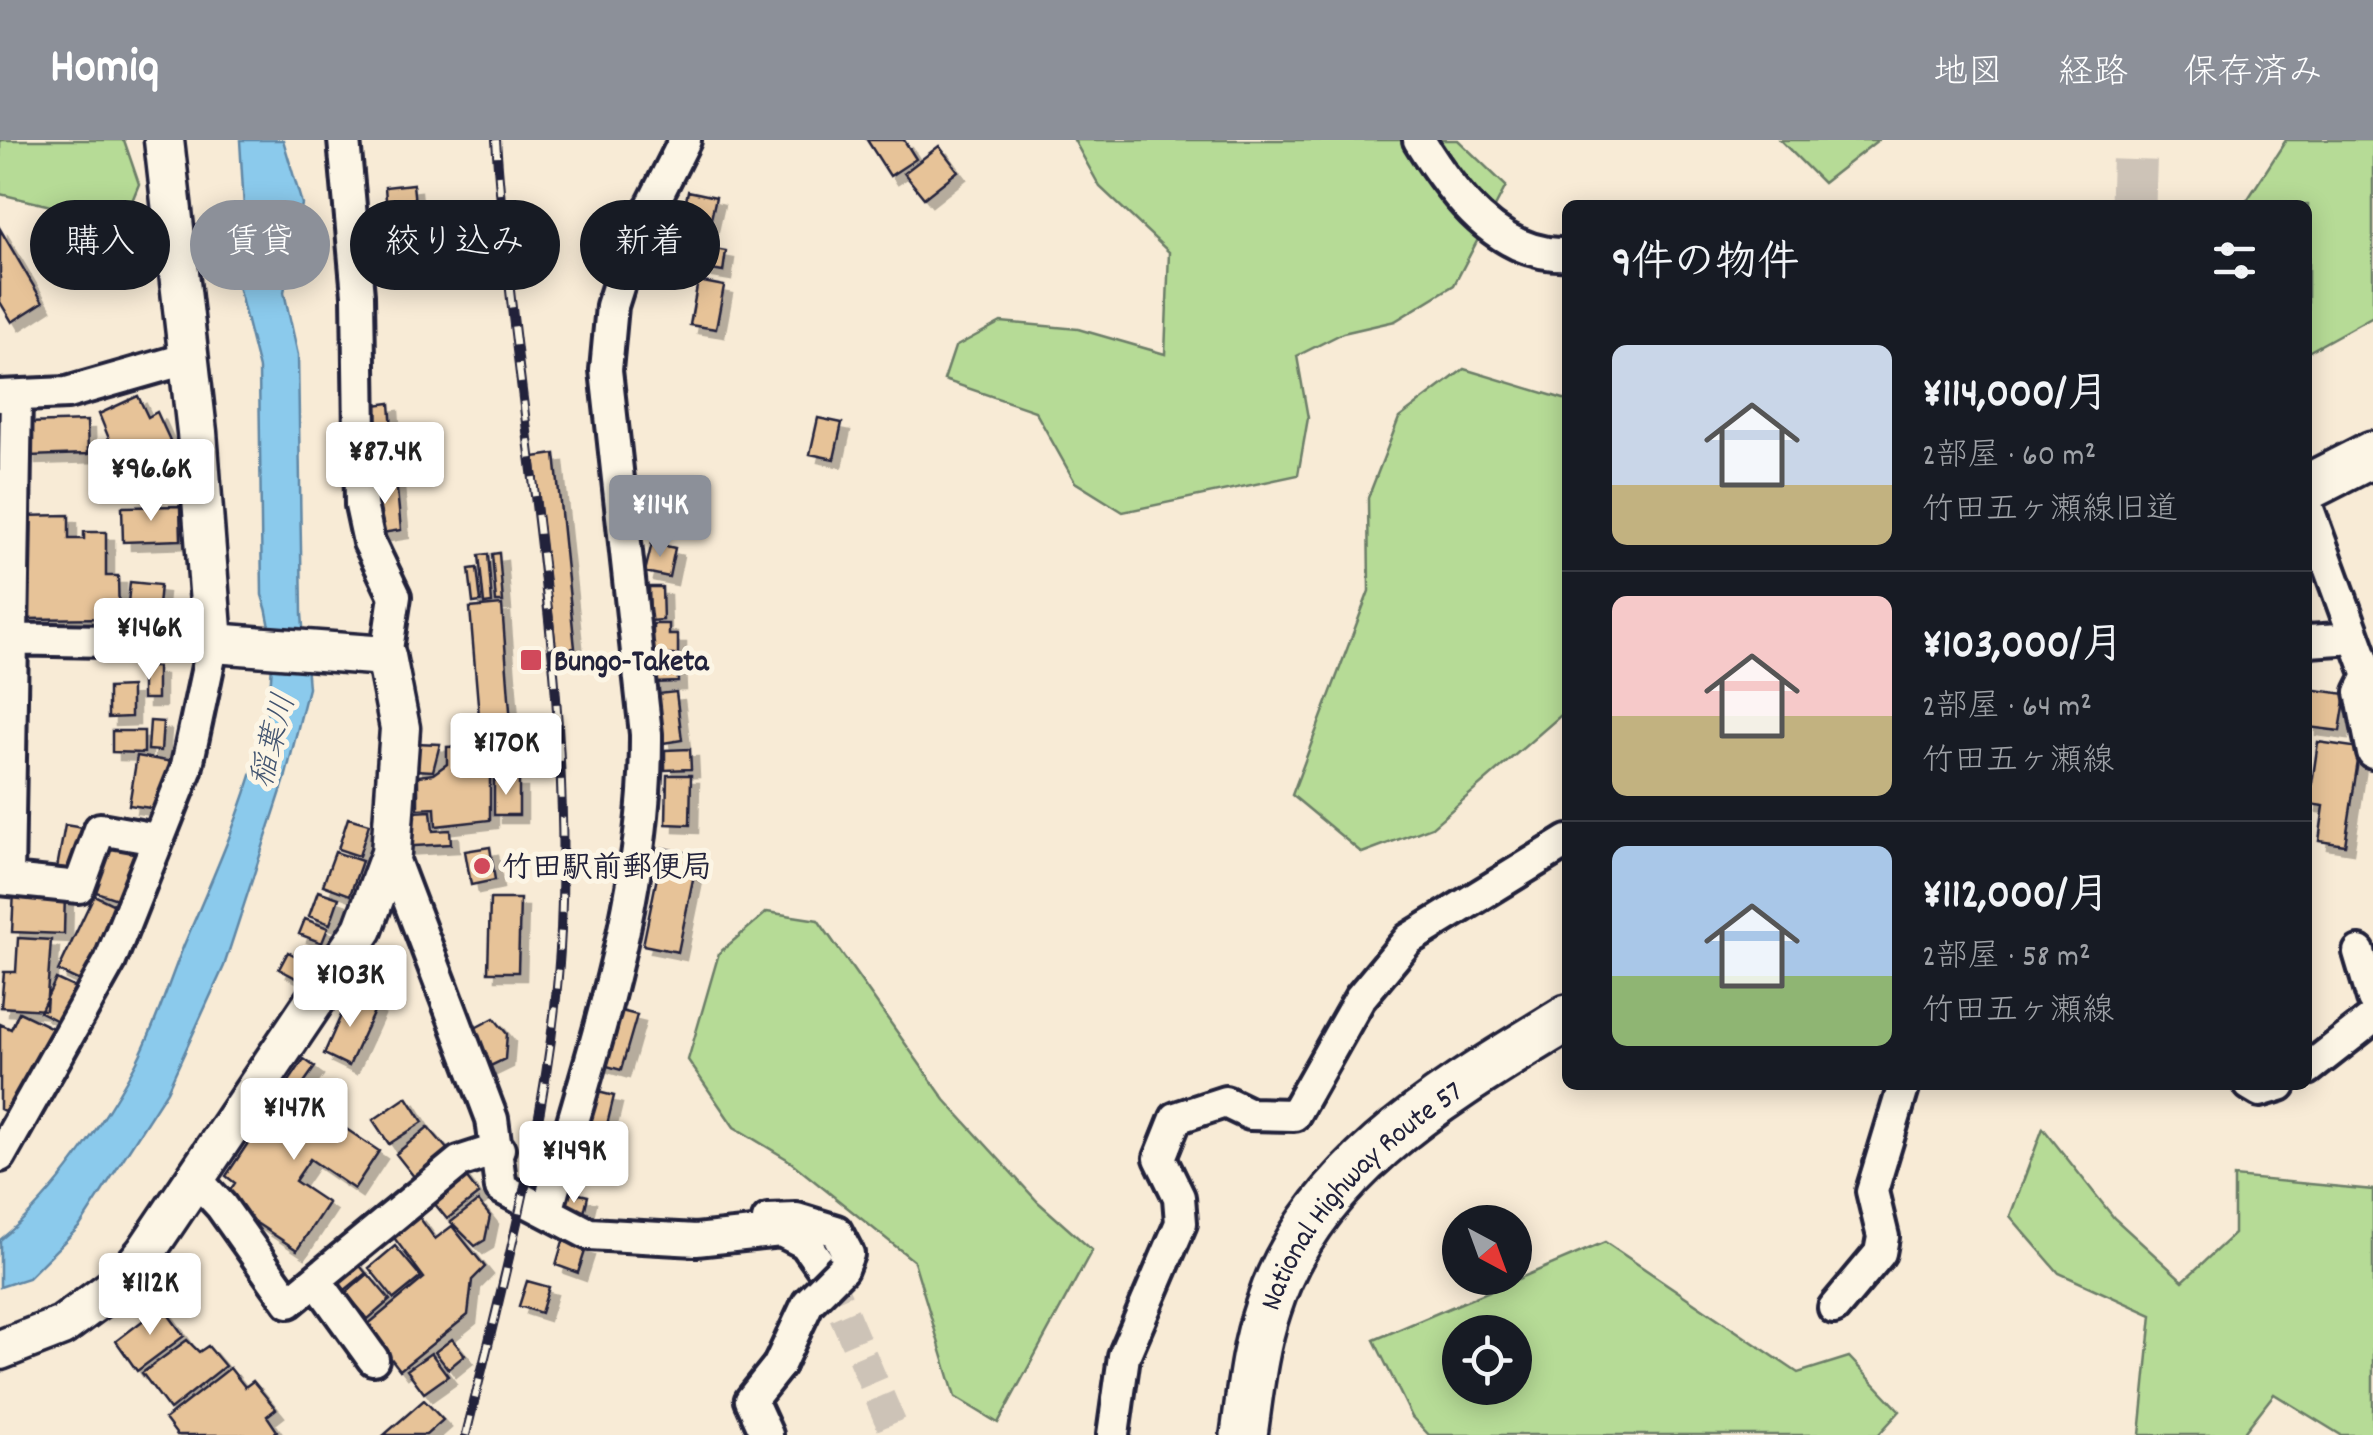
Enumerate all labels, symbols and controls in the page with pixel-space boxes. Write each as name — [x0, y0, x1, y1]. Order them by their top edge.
text: Homiq — [50, 36, 159, 105]
text: 地図 — [1933, 50, 2003, 100]
text: 経路 — [2058, 50, 2128, 100]
text: 保存済み — [2183, 50, 2323, 100]
chip: 購入 — [30, 200, 170, 290]
chip: 賃貸 — [190, 200, 330, 290]
chip: 絞り込み — [350, 200, 560, 290]
chip: 新着 — [580, 200, 720, 290]
icon: filters — [2207, 233, 2262, 288]
text: 9件の物件 — [1612, 236, 1799, 296]
text: ¥114,000/月 — [1922, 367, 2109, 427]
icon: home — [1692, 385, 1812, 505]
pin: ¥87.4K — [304, 422, 466, 507]
text: ¥87.4K — [348, 431, 422, 477]
text: 2部屋 · 60 m² — [1922, 435, 2096, 481]
pin: ¥96.6K — [70, 439, 232, 524]
text: ¥96.6K — [110, 448, 192, 494]
pin: ¥114K — [590, 475, 730, 560]
text: ¥114K — [631, 484, 689, 530]
text: 竹田五ヶ瀬線旧道 — [1922, 489, 2178, 535]
pin: ¥146K — [79, 598, 219, 683]
text: ¥146K — [116, 607, 182, 653]
text: ¥103,000/月 — [1922, 618, 2124, 678]
icon: home — [1692, 636, 1812, 756]
place label: Bungo-Taketa — [554, 643, 709, 686]
marker: Bungo-Taketa — [518, 647, 544, 673]
text: 2部屋 · 64 m² — [1922, 686, 2092, 732]
water label: 稲葉川 — [241, 689, 310, 794]
pin: ¥170K — [436, 713, 576, 798]
text: ¥170K — [473, 722, 539, 768]
text: 竹田五ヶ瀬線 — [1922, 740, 2114, 786]
place label: 竹田駅前郵便局 — [502, 849, 712, 892]
marker: 竹田駅前郵便局 — [471, 855, 493, 877]
text: ¥112,000/月 — [1922, 868, 2110, 928]
icon: home — [1692, 886, 1812, 1006]
text: 2部屋 · 58 m² — [1922, 936, 2091, 982]
pin: ¥103K — [280, 945, 420, 1030]
text: ¥103K — [316, 954, 384, 1000]
text: 竹田五ヶ瀬線 — [1922, 990, 2114, 1036]
street label: National Highway Route 57 — [1252, 1073, 1473, 1317]
pin: ¥147K — [224, 1078, 364, 1163]
text: ¥147K — [263, 1087, 325, 1133]
pin: ¥149K — [504, 1121, 644, 1206]
text: ¥149K — [541, 1130, 607, 1176]
north arrow — [1442, 1205, 1532, 1295]
map controls — [1442, 1205, 1532, 1405]
pin: ¥112K — [80, 1253, 220, 1338]
text: ¥112K — [121, 1262, 179, 1308]
button: locate — [1442, 1315, 1532, 1405]

